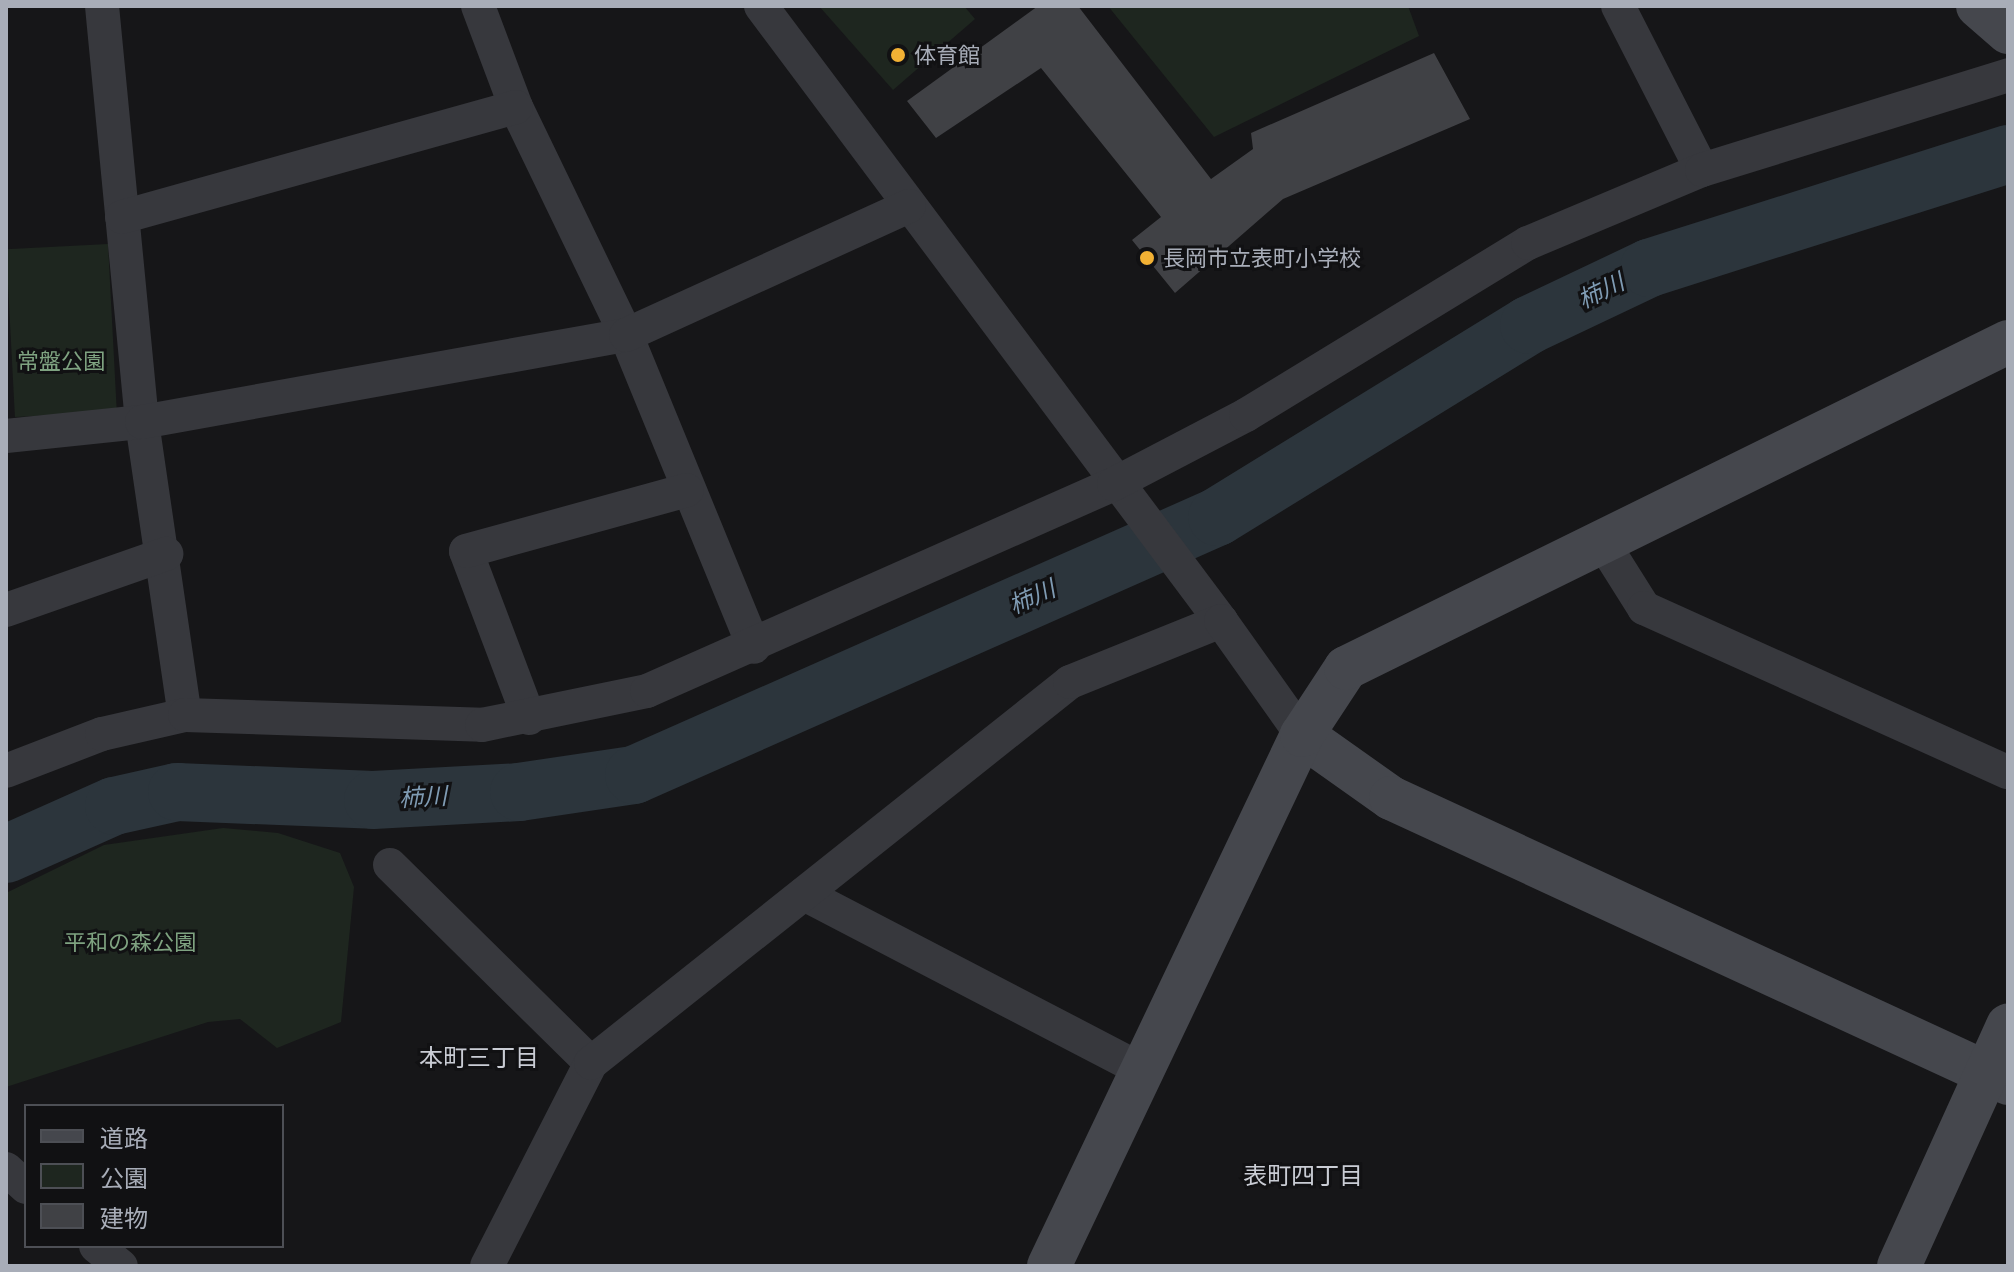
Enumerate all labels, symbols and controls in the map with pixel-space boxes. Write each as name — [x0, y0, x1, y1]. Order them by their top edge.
place label: 体育館 — [914, 42, 980, 68]
marker: 体育館 — [889, 46, 907, 64]
place label: 長岡市立表町小学校 — [1163, 245, 1361, 271]
marker: 長岡市立表町小学校 — [1138, 249, 1156, 267]
water label: 柿川 — [1573, 268, 1629, 314]
park label: 常盤公園 — [17, 348, 105, 374]
water label: 柿川 — [1004, 574, 1060, 620]
water label: 柿川 — [398, 781, 448, 813]
park label: 平和の森公園 — [64, 929, 196, 955]
district label: 本町三丁目 — [419, 1044, 539, 1072]
legend — [24, 1104, 284, 1248]
text: 道路 — [100, 1122, 148, 1154]
text: 公園 — [100, 1162, 148, 1194]
district label: 表町四丁目 — [1243, 1162, 1363, 1190]
text: 建物 — [100, 1202, 148, 1234]

